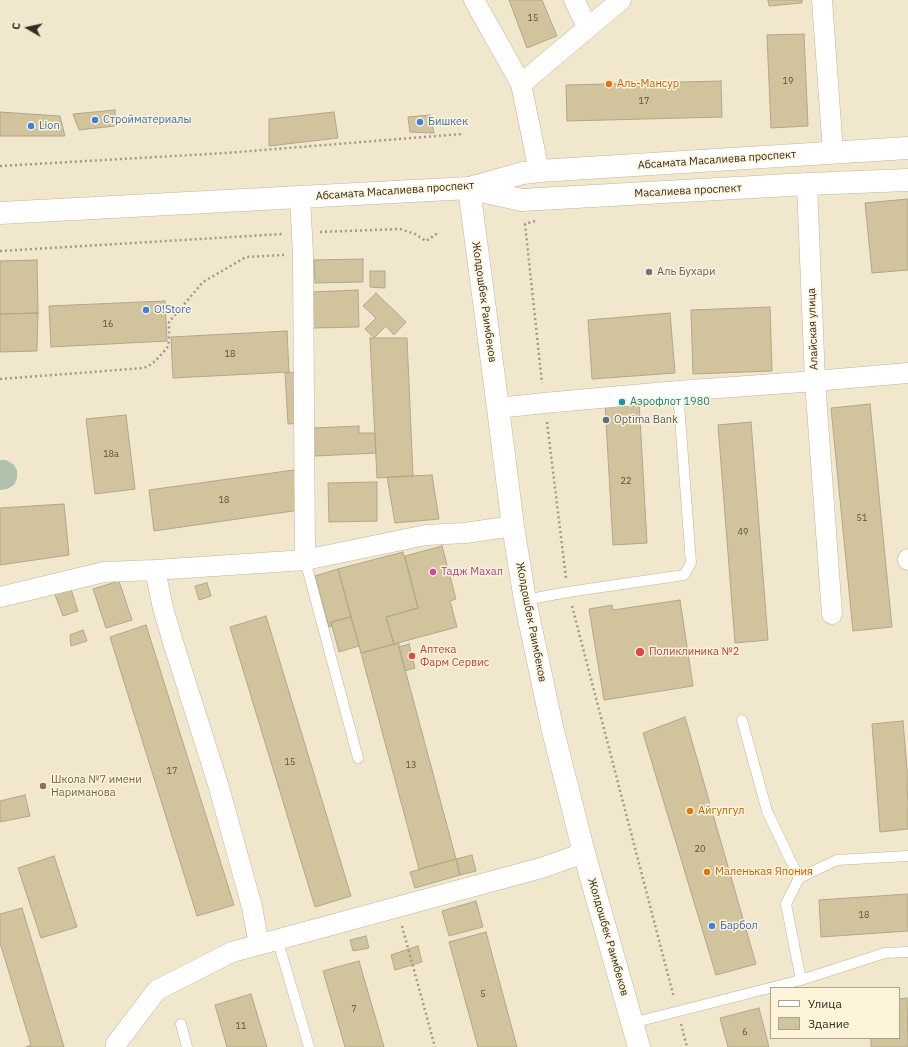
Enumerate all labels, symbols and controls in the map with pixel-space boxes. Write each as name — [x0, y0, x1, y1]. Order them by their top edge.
north arrow — [8, 8, 48, 48]
house number: 15 — [528, 13, 538, 23]
text: С — [9, 21, 24, 31]
house number: 19 — [783, 76, 793, 86]
place label: Аль-Мансур — [617, 77, 679, 91]
marker: Аль-Мансур — [604, 79, 614, 89]
house number: 17 — [639, 96, 649, 106]
place label: Стройматериалы — [103, 113, 191, 127]
marker: Стройматериалы — [90, 115, 100, 125]
place label: Бишкек — [428, 115, 468, 129]
marker: Бишкек — [415, 117, 425, 127]
place label: Lion — [39, 119, 60, 133]
marker: Lion — [26, 121, 36, 131]
street label: Абсамата Масалиева проспект — [637, 148, 797, 172]
street label: Абсамата Масалиева проспект — [315, 179, 475, 203]
street label: Масалиева проспект — [634, 182, 742, 200]
street label: Жолдошбек Раимбеков — [469, 241, 499, 363]
place label: Аль Бухари — [657, 265, 715, 279]
marker: Аль Бухари — [644, 267, 654, 277]
street label: Алайская улица — [805, 288, 821, 370]
place label: O!Store — [154, 303, 191, 317]
marker: O!Store — [141, 305, 151, 315]
house number: 16 — [103, 319, 113, 329]
house number: 18 — [225, 349, 235, 359]
place label: Аэрофлот 1980 — [630, 395, 710, 409]
marker: Аэрофлот 1980 — [617, 397, 627, 407]
place label: Optima Bank — [614, 413, 678, 427]
marker: Optima Bank — [601, 415, 611, 425]
house number: 18а — [103, 449, 119, 459]
house number: 22 — [621, 476, 631, 486]
house number: 18 — [219, 495, 229, 505]
house number: 51 — [857, 513, 867, 523]
house number: 49 — [738, 527, 748, 537]
street label: Жолдошбек Раимбеков — [513, 561, 549, 683]
place label: Тадж Махал — [441, 565, 503, 579]
marker: Тадж Махал — [428, 567, 438, 577]
place label: Аптека Фарм Сервис — [420, 643, 489, 669]
place label: Поликлиника №2 — [649, 645, 739, 659]
marker: Поликлиника №2 — [634, 646, 646, 658]
marker: Аптека Фарм Сервис — [407, 651, 417, 661]
house number: 15 — [285, 757, 295, 767]
house number: 13 — [406, 760, 416, 770]
house number: 17 — [167, 766, 177, 776]
place label: Школа №7 имени Нариманова — [51, 773, 142, 799]
marker: Школа №7 имени Нариманова — [38, 781, 48, 791]
place label: Айгулгул — [698, 804, 744, 818]
marker: Айгулгул — [685, 806, 695, 816]
house number: 20 — [695, 844, 705, 854]
place label: Маленькая Япония — [715, 865, 813, 879]
marker: Маленькая Япония — [702, 867, 712, 877]
street label: Жолдошбек Раимбеков — [585, 876, 631, 998]
house number: 18 — [859, 910, 869, 920]
place label: Барбол — [720, 919, 758, 933]
marker: Барбол — [707, 921, 717, 931]
legend — [770, 987, 900, 1039]
house number: 5 — [480, 989, 486, 999]
text: Улица — [808, 996, 842, 1011]
house number: 7 — [351, 1004, 357, 1014]
text: Здание — [808, 1016, 849, 1031]
house number: 11 — [236, 1021, 246, 1031]
house number: 6 — [742, 1027, 748, 1037]

